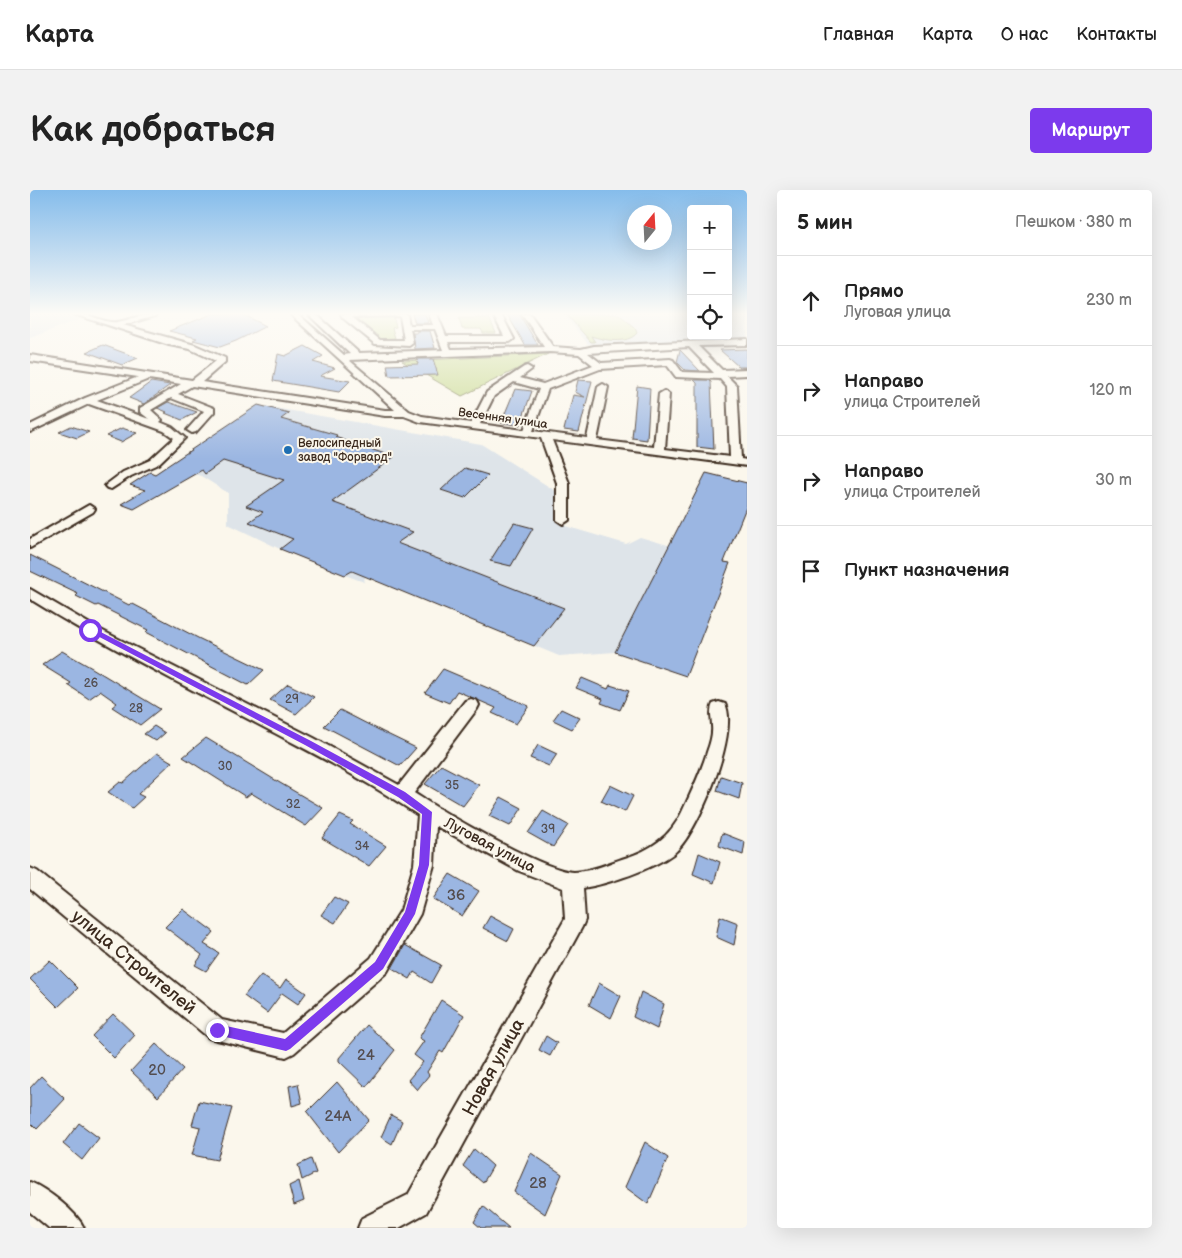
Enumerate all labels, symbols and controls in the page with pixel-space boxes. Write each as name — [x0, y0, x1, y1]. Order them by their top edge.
text: Карта — [25, 20, 94, 49]
text: Главная — [823, 24, 894, 45]
text: Карта — [922, 24, 973, 45]
text: О нас — [1001, 24, 1048, 45]
text: Контакты — [1076, 24, 1157, 45]
button: Маршрут — [1030, 108, 1152, 153]
text: Как добраться — [30, 109, 276, 152]
north arrow — [627, 205, 672, 250]
map controls — [687, 205, 732, 340]
button: + — [687, 205, 732, 250]
text: 5 мин — [797, 210, 853, 235]
text: Пешком · 380 m — [1015, 213, 1132, 232]
button: − — [687, 250, 732, 295]
text: Прямо — [844, 280, 904, 303]
icon: ahead — [797, 287, 825, 315]
text: 230 m — [1086, 291, 1132, 310]
button: locate — [687, 295, 732, 340]
text: Луговая улица — [844, 303, 951, 322]
text: Направо — [844, 370, 924, 393]
icon: right — [797, 377, 825, 405]
text: 120 m — [1089, 381, 1132, 400]
text: улица Строителей — [844, 393, 981, 412]
street label: Весенняя улица — [457, 405, 549, 432]
place label: Велосипедный завод "Форвард" — [298, 436, 392, 465]
marker: Велосипедный завод "Форвард" — [282, 444, 294, 456]
text: Направо — [844, 460, 924, 483]
icon: right — [797, 467, 825, 495]
text: 30 m — [1095, 471, 1132, 490]
text: улица Строителей — [844, 483, 981, 502]
icon: arrive — [797, 557, 825, 585]
text: Пункт назначения — [844, 559, 1009, 582]
route start — [79, 619, 102, 642]
house number: 26 — [84, 676, 98, 691]
house number: 29 — [285, 692, 299, 707]
house number: 28 — [129, 701, 143, 716]
house number: 30 — [218, 759, 232, 774]
house number: 35 — [445, 778, 459, 793]
house number: 32 — [286, 797, 300, 812]
street label: Луговая улица — [440, 813, 539, 877]
house number: 39 — [541, 822, 555, 837]
house number: 34 — [355, 839, 370, 854]
house number: 36 — [447, 886, 465, 905]
street label: улица Строителей — [67, 906, 200, 1019]
street label: Новая улица — [458, 1015, 529, 1119]
route end — [206, 1019, 229, 1042]
house number: 24 — [357, 1046, 375, 1065]
house number: 20 — [148, 1061, 166, 1080]
house number: 24А — [325, 1107, 352, 1126]
house number: 28 — [529, 1174, 547, 1193]

